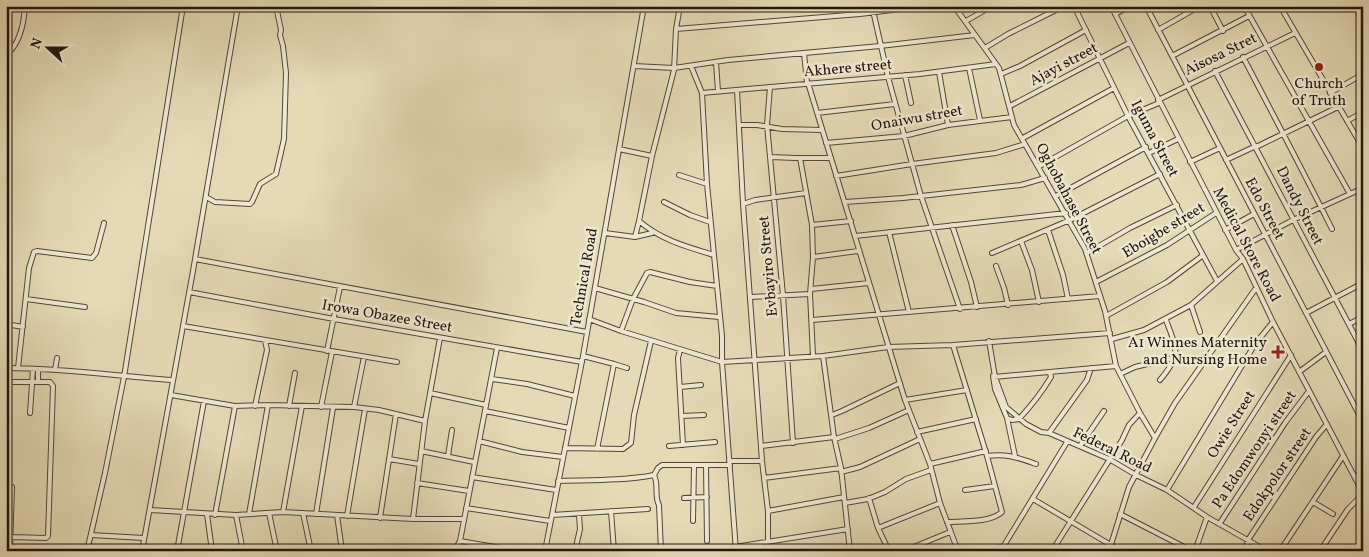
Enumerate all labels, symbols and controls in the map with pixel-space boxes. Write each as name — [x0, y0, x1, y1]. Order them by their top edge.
north arrow — [22, 22, 72, 72]
street label: Aisosa Stret — [1181, 28, 1261, 82]
text: N — [27, 36, 48, 52]
street label: Ajayi street — [1026, 38, 1102, 92]
street label: Akhere street — [803, 55, 893, 83]
marker: Church of Truth — [1313, 61, 1325, 73]
place label: Church of Truth — [1292, 74, 1346, 112]
street label: Iguma Street — [1125, 97, 1183, 181]
street label: Onaiwu street — [870, 101, 964, 137]
street label: Oghobahase Street — [1030, 140, 1106, 258]
street label: Dandy Street — [1270, 163, 1328, 249]
street label: Edo Street — [1239, 174, 1289, 244]
street label: Medical Store Road — [1207, 184, 1285, 306]
street label: Eboigbe street — [1119, 198, 1209, 264]
street label: Evbayiro Street — [754, 215, 784, 317]
street label: Technical Road — [566, 226, 604, 328]
street label: Irowa Obazee Street — [320, 295, 454, 339]
place label: A1 Winnes Maternity and Nursing Home — [1128, 333, 1267, 371]
marker: A1 Winnes Maternity and Nursing Home — [1271, 345, 1285, 359]
street label: Owie Street — [1203, 387, 1261, 463]
street label: Pa Edomwonyi street — [1208, 387, 1302, 513]
street label: Federal Road — [1069, 423, 1155, 479]
street label: Edokpolor street — [1239, 424, 1317, 526]

